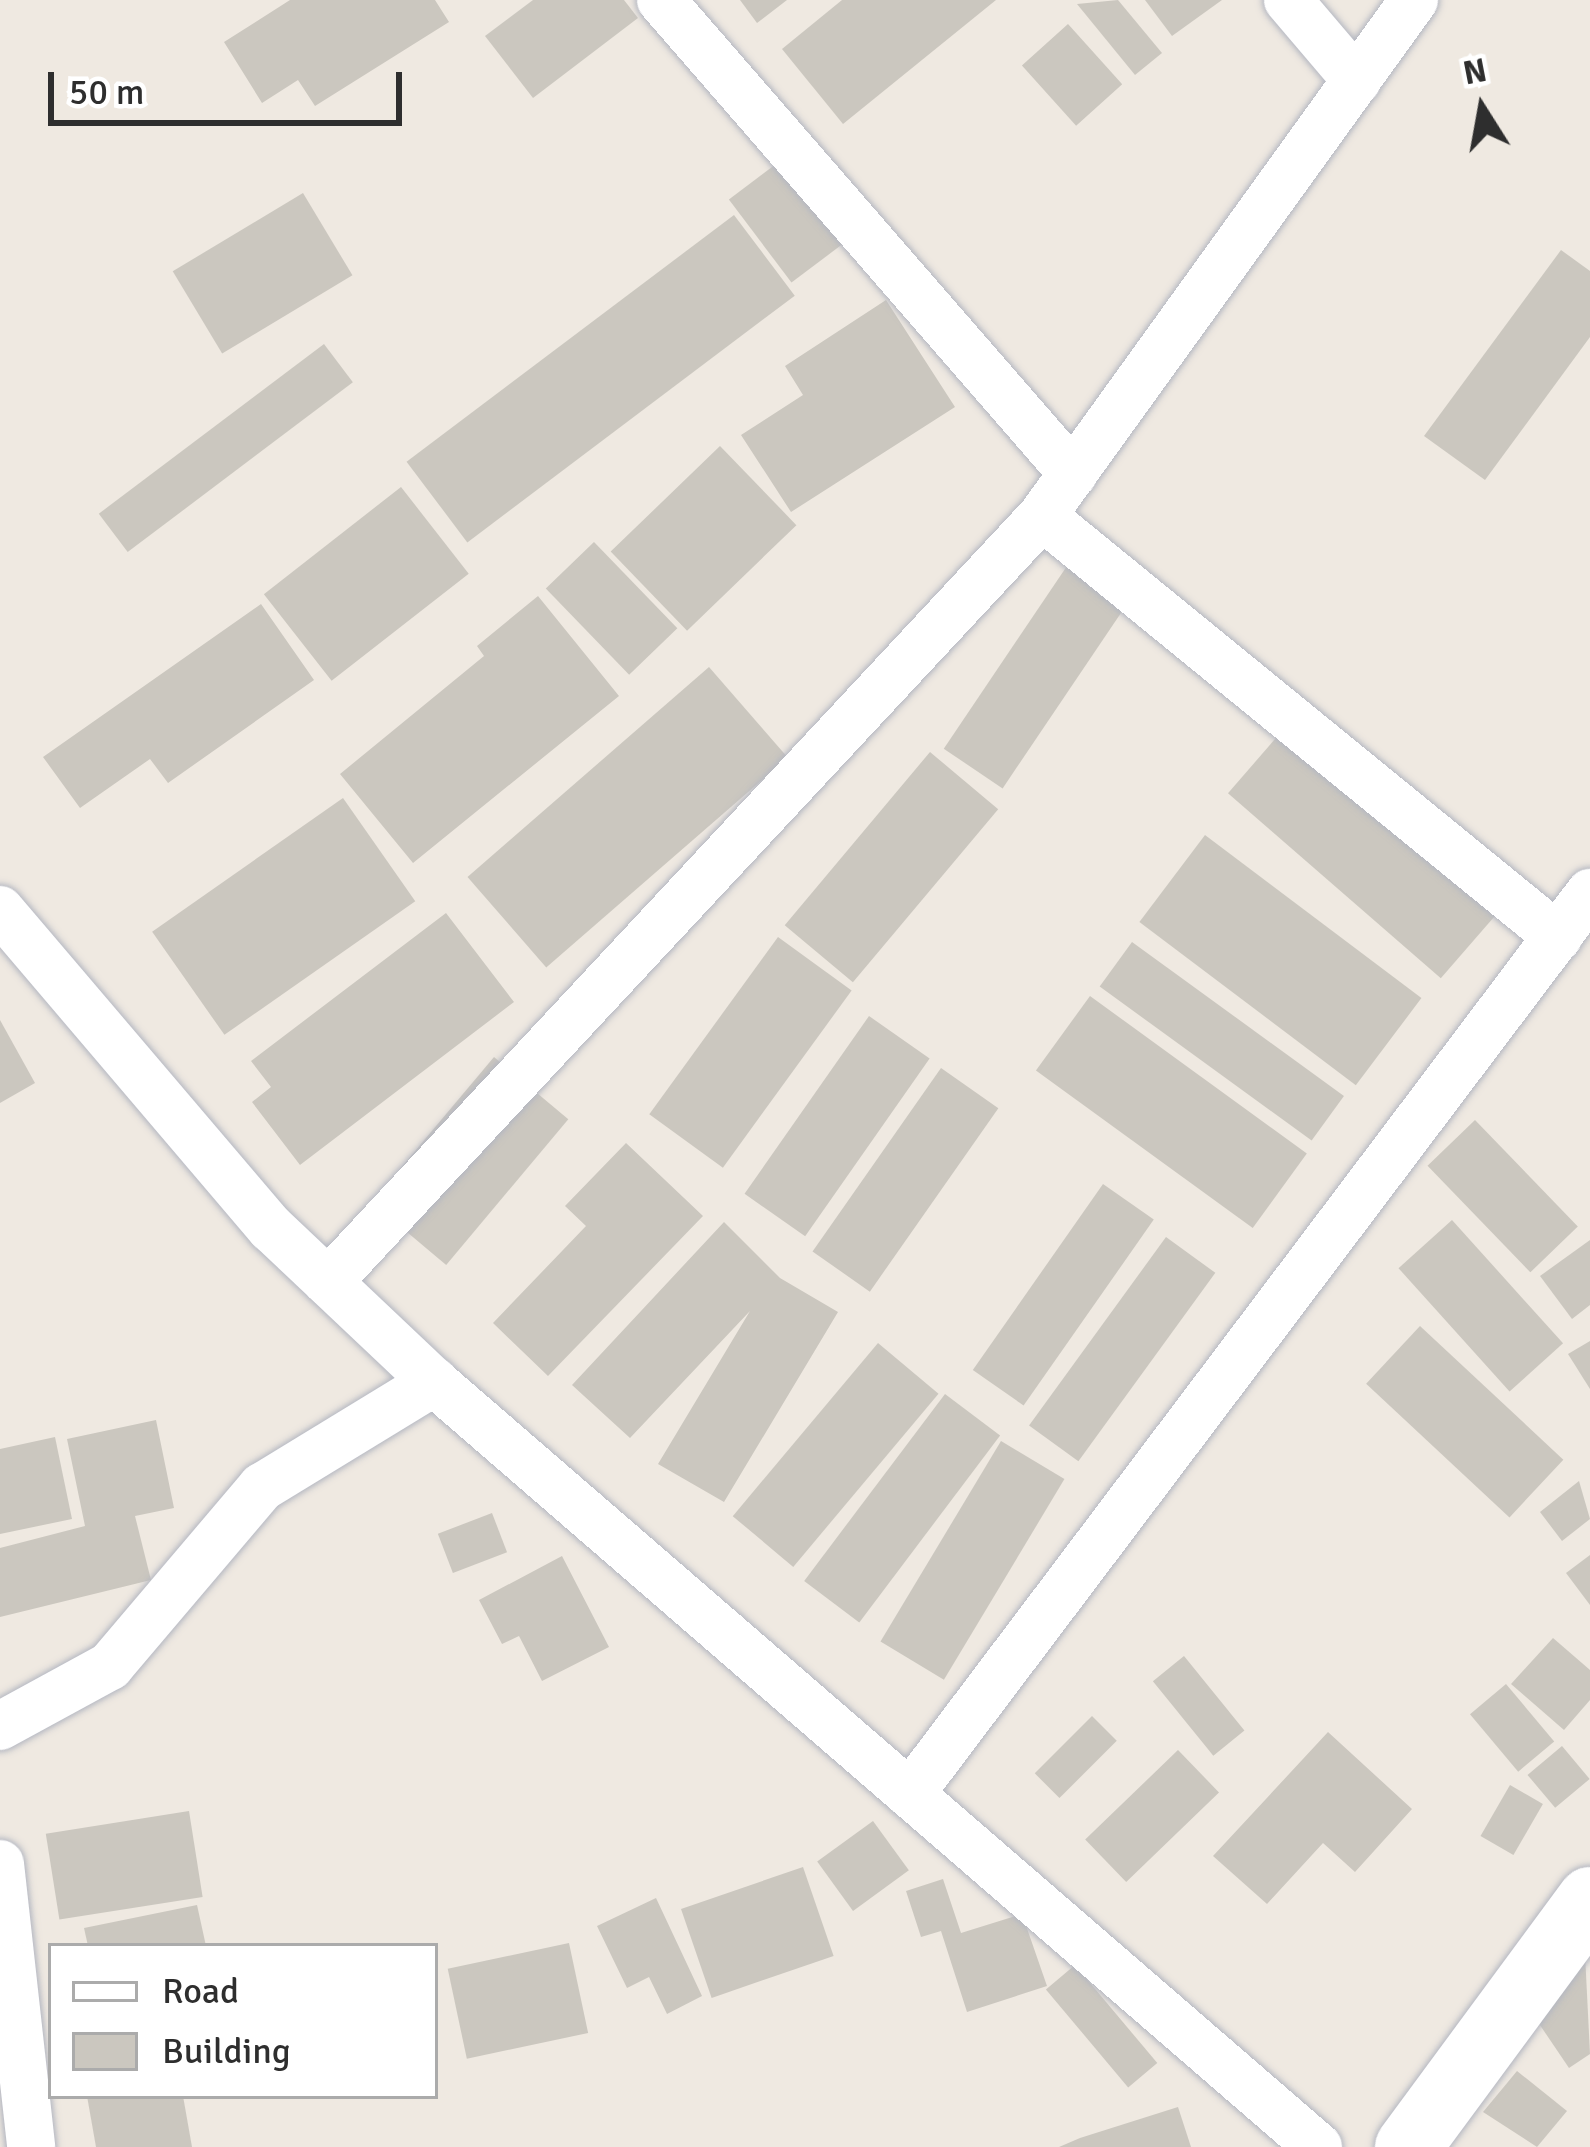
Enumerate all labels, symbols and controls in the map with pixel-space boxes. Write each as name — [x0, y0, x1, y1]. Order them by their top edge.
scale bar — [54, 48, 408, 122]
north arrow — [1422, 48, 1542, 168]
text: N — [1460, 50, 1490, 94]
text: 50 m — [69, 70, 145, 115]
legend — [48, 1943, 438, 2099]
text: Road — [162, 1969, 239, 2014]
text: Building — [162, 2029, 291, 2074]

